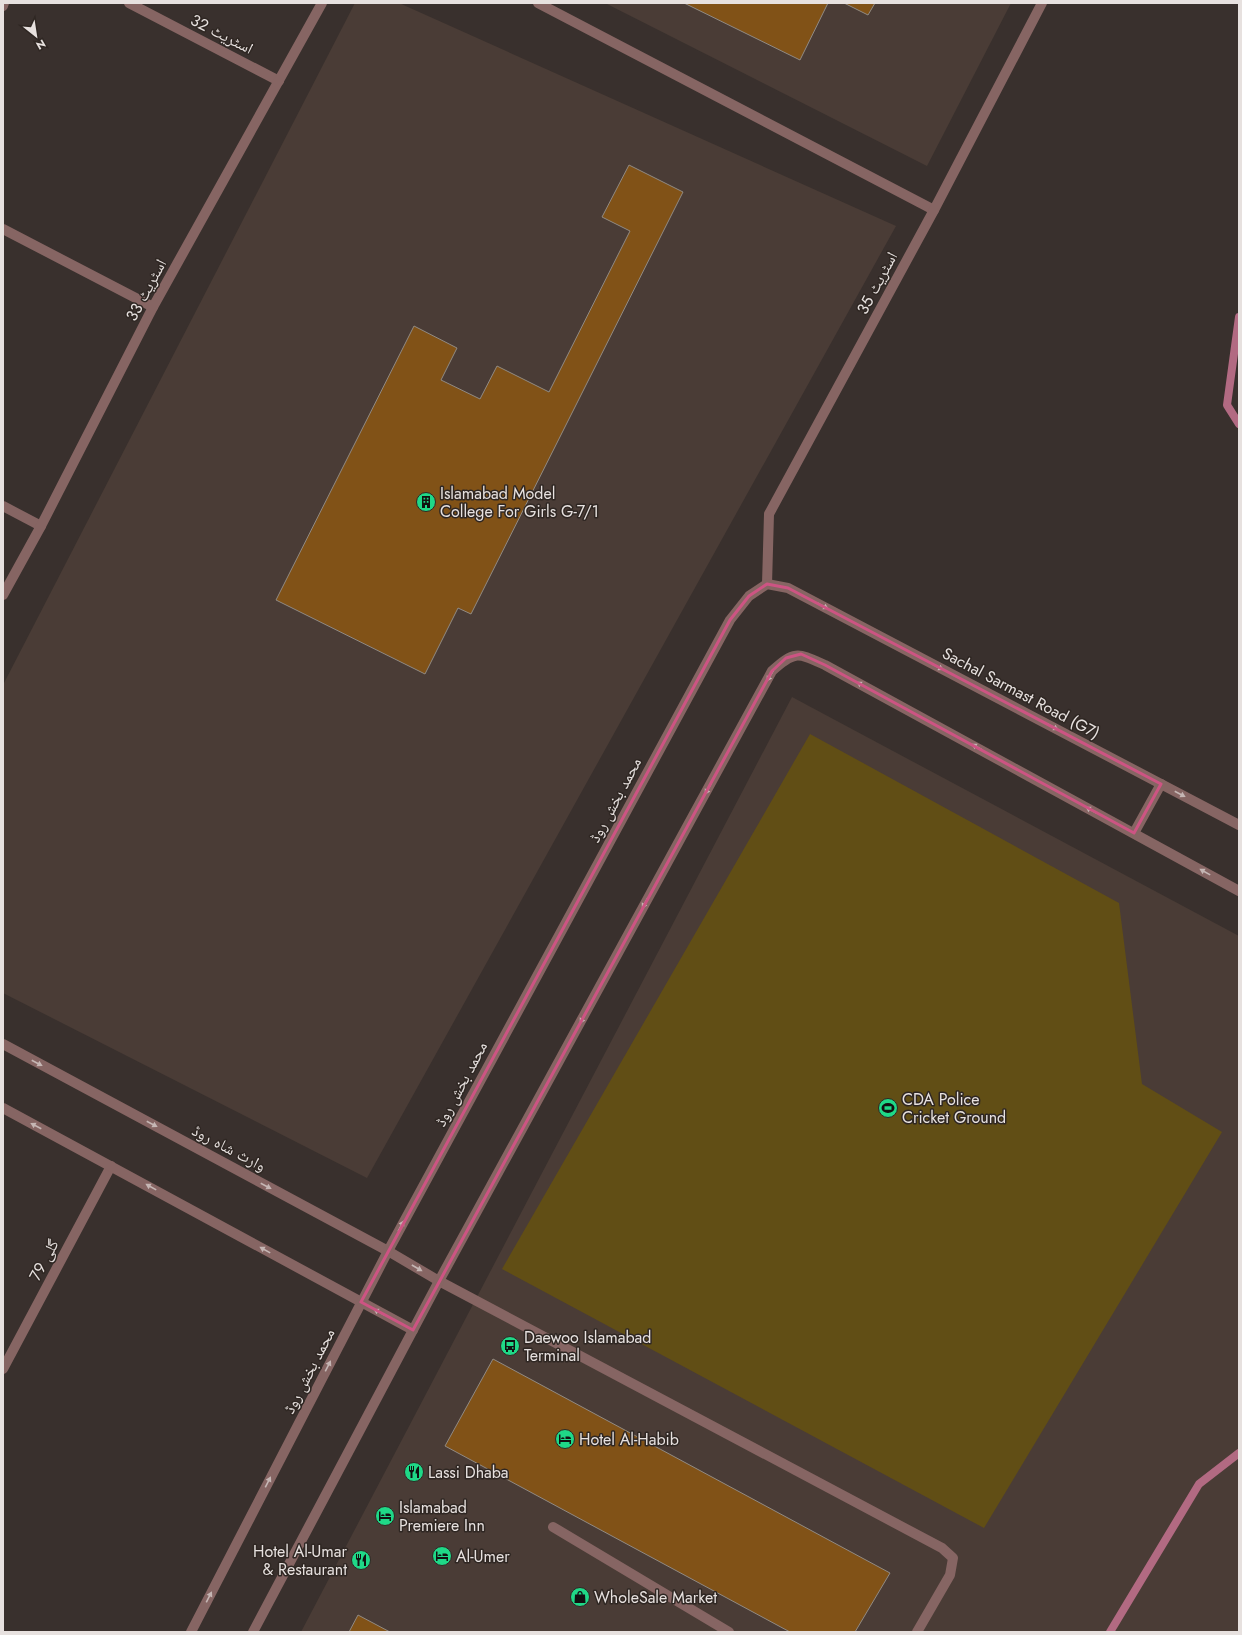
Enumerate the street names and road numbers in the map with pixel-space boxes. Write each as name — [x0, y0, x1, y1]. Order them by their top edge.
street label: اسٹریٹ 32 — [187, 8, 257, 60]
street label: اسٹریٹ 35 — [851, 248, 903, 318]
street label: اسٹریٹ 33 — [120, 255, 172, 325]
street label: Sachal Sarmast Road (G7) — [938, 642, 1104, 744]
street label: محمد بخش روڈ — [583, 753, 647, 847]
street label: محمد بخش روڈ — [429, 1037, 493, 1131]
street label: وارث شاہ روڈ — [188, 1119, 270, 1177]
street label: گلی 79 — [24, 1235, 65, 1285]
street label: محمد بخش روڈ — [278, 1324, 340, 1418]

